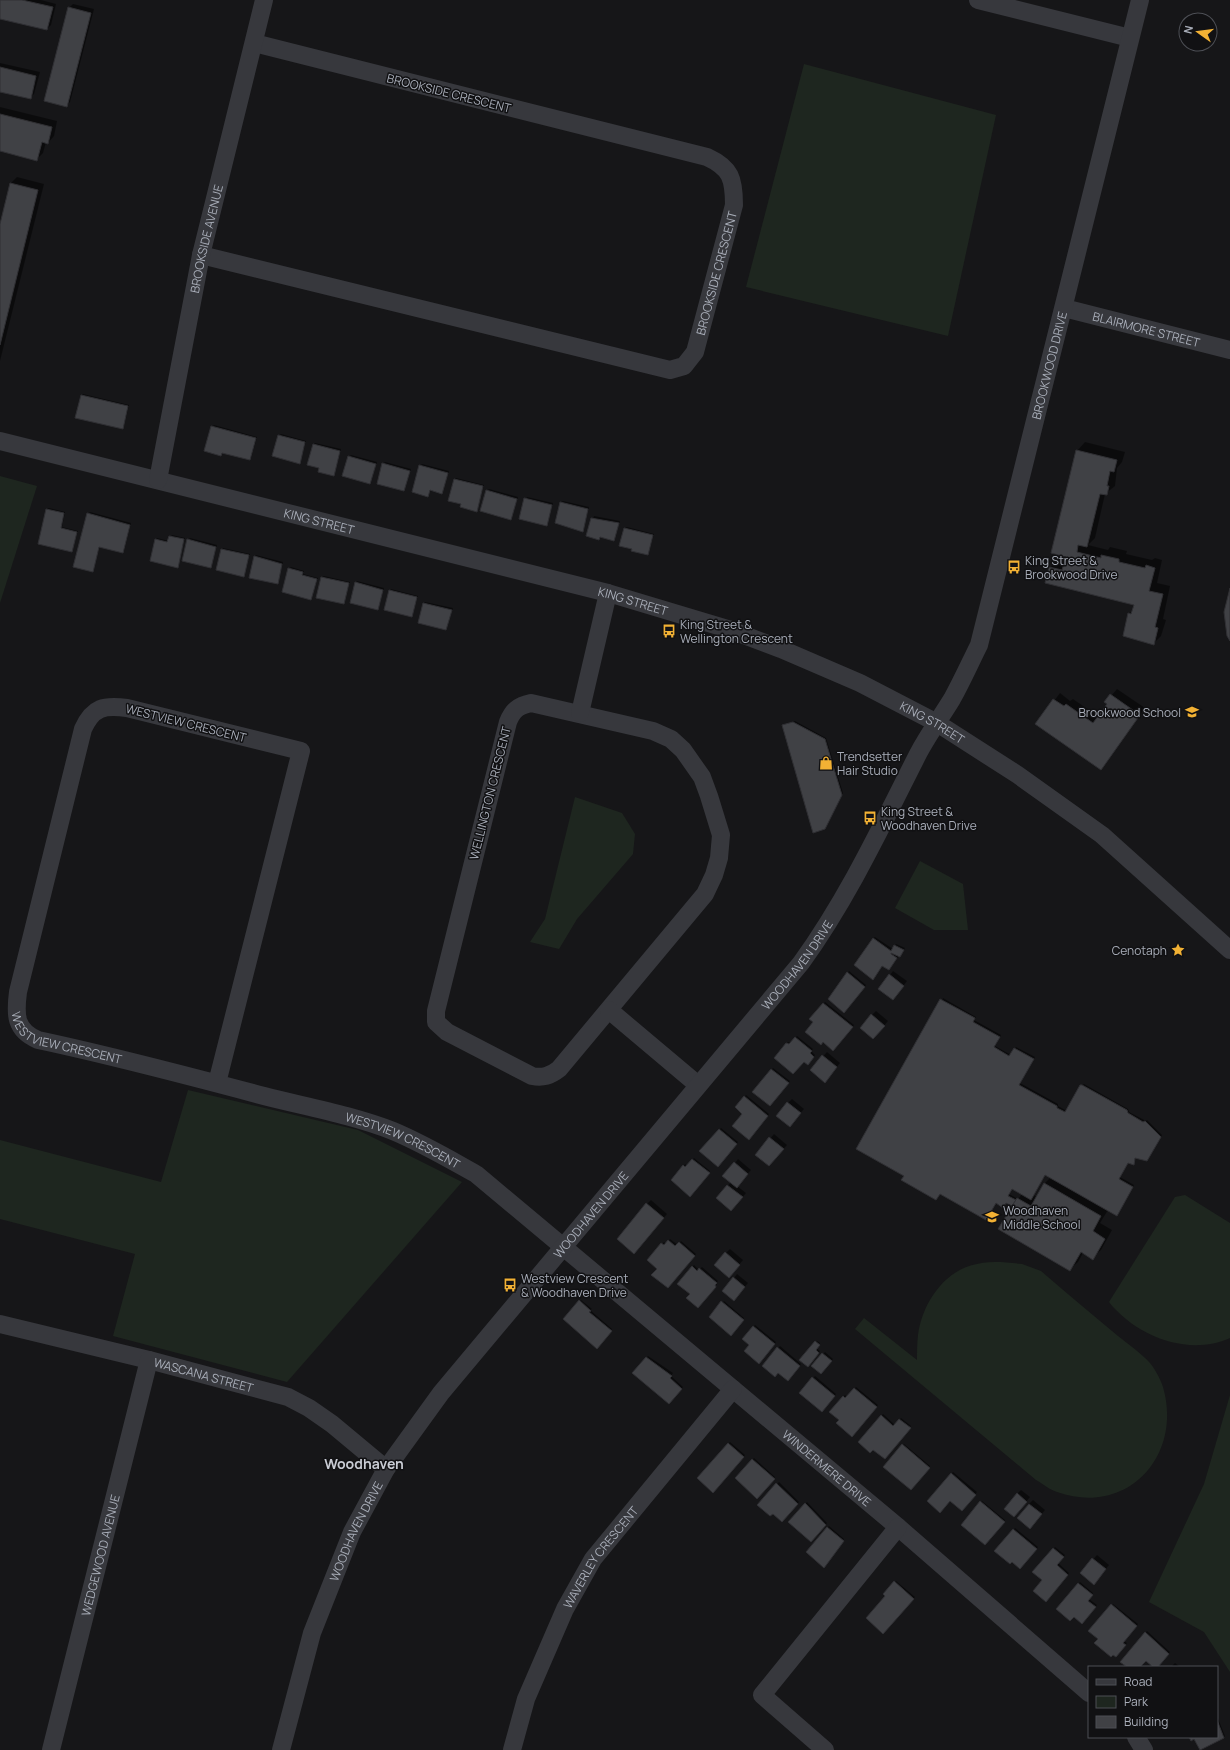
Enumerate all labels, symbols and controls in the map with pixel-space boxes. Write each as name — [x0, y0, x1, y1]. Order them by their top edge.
north arrow — [1178, 12, 1218, 52]
text: N — [1180, 24, 1196, 35]
street label: BROOKSIDE CRESCENT — [385, 69, 514, 117]
street label: BROOKSIDE AVENUE — [185, 183, 227, 294]
street label: BROOKSIDE CRESCENT — [691, 208, 741, 337]
street label: BLAIRMORE STREET — [1091, 307, 1203, 351]
street label: BROOKWOOD DRIVE — [1027, 309, 1071, 421]
street label: KING STREET — [282, 504, 357, 538]
place label: King Street & Brookwood Drive — [1025, 552, 1117, 583]
bus stop icon: King Street & Brookwood Drive — [1006, 559, 1022, 575]
street label: KING STREET — [596, 582, 671, 619]
place label: King Street & Wellington Crescent — [680, 616, 793, 647]
bus stop icon: King Street & Wellington Crescent — [661, 623, 677, 639]
street label: KING STREET — [897, 697, 969, 748]
street label: WESTVIEW CRESCENT — [124, 700, 249, 746]
place label: Brookwood School — [1078, 704, 1181, 721]
school or university icon: Brookwood School — [1184, 704, 1200, 720]
street label: WELLINGTON CRESCENT — [465, 724, 515, 861]
place label: Trendsetter Hair Studio — [837, 748, 903, 779]
shop icon: Trendsetter Hair Studio — [818, 755, 834, 771]
place label: King Street & Woodhaven Drive — [881, 803, 977, 834]
bus stop icon: King Street & Woodhaven Drive — [862, 810, 878, 826]
street label: WOODHAVEN DRIVE — [757, 916, 836, 1013]
place label: Cenotaph — [1112, 942, 1167, 959]
place icon: Cenotaph — [1170, 942, 1186, 958]
street label: WESTVIEW CRESCENT — [8, 1010, 124, 1068]
street label: WESTVIEW CRESCENT — [344, 1108, 464, 1172]
street label: WOODHAVEN DRIVE — [549, 1167, 632, 1262]
place label: Woodhaven Middle School — [1003, 1202, 1081, 1233]
school or university icon: Woodhaven Middle School — [984, 1209, 1000, 1225]
place label: Westview Crescent & Woodhaven Drive — [521, 1270, 628, 1301]
bus stop icon: Westview Crescent & Woodhaven Drive — [502, 1277, 518, 1293]
street label: WASCANA STREET — [152, 1353, 256, 1396]
street label: WINDERMERE DRIVE — [779, 1426, 875, 1510]
district label: Woodhaven — [324, 1454, 404, 1473]
street label: WOODHAVEN DRIVE — [325, 1478, 386, 1583]
street label: WEDGEWOOD AVENUE — [77, 1492, 123, 1618]
street label: WAVERLEY CRESCENT — [559, 1502, 642, 1611]
legend — [1088, 1666, 1218, 1738]
text: Road — [1124, 1673, 1152, 1690]
text: Park — [1124, 1693, 1149, 1710]
text: Building — [1124, 1713, 1168, 1730]

